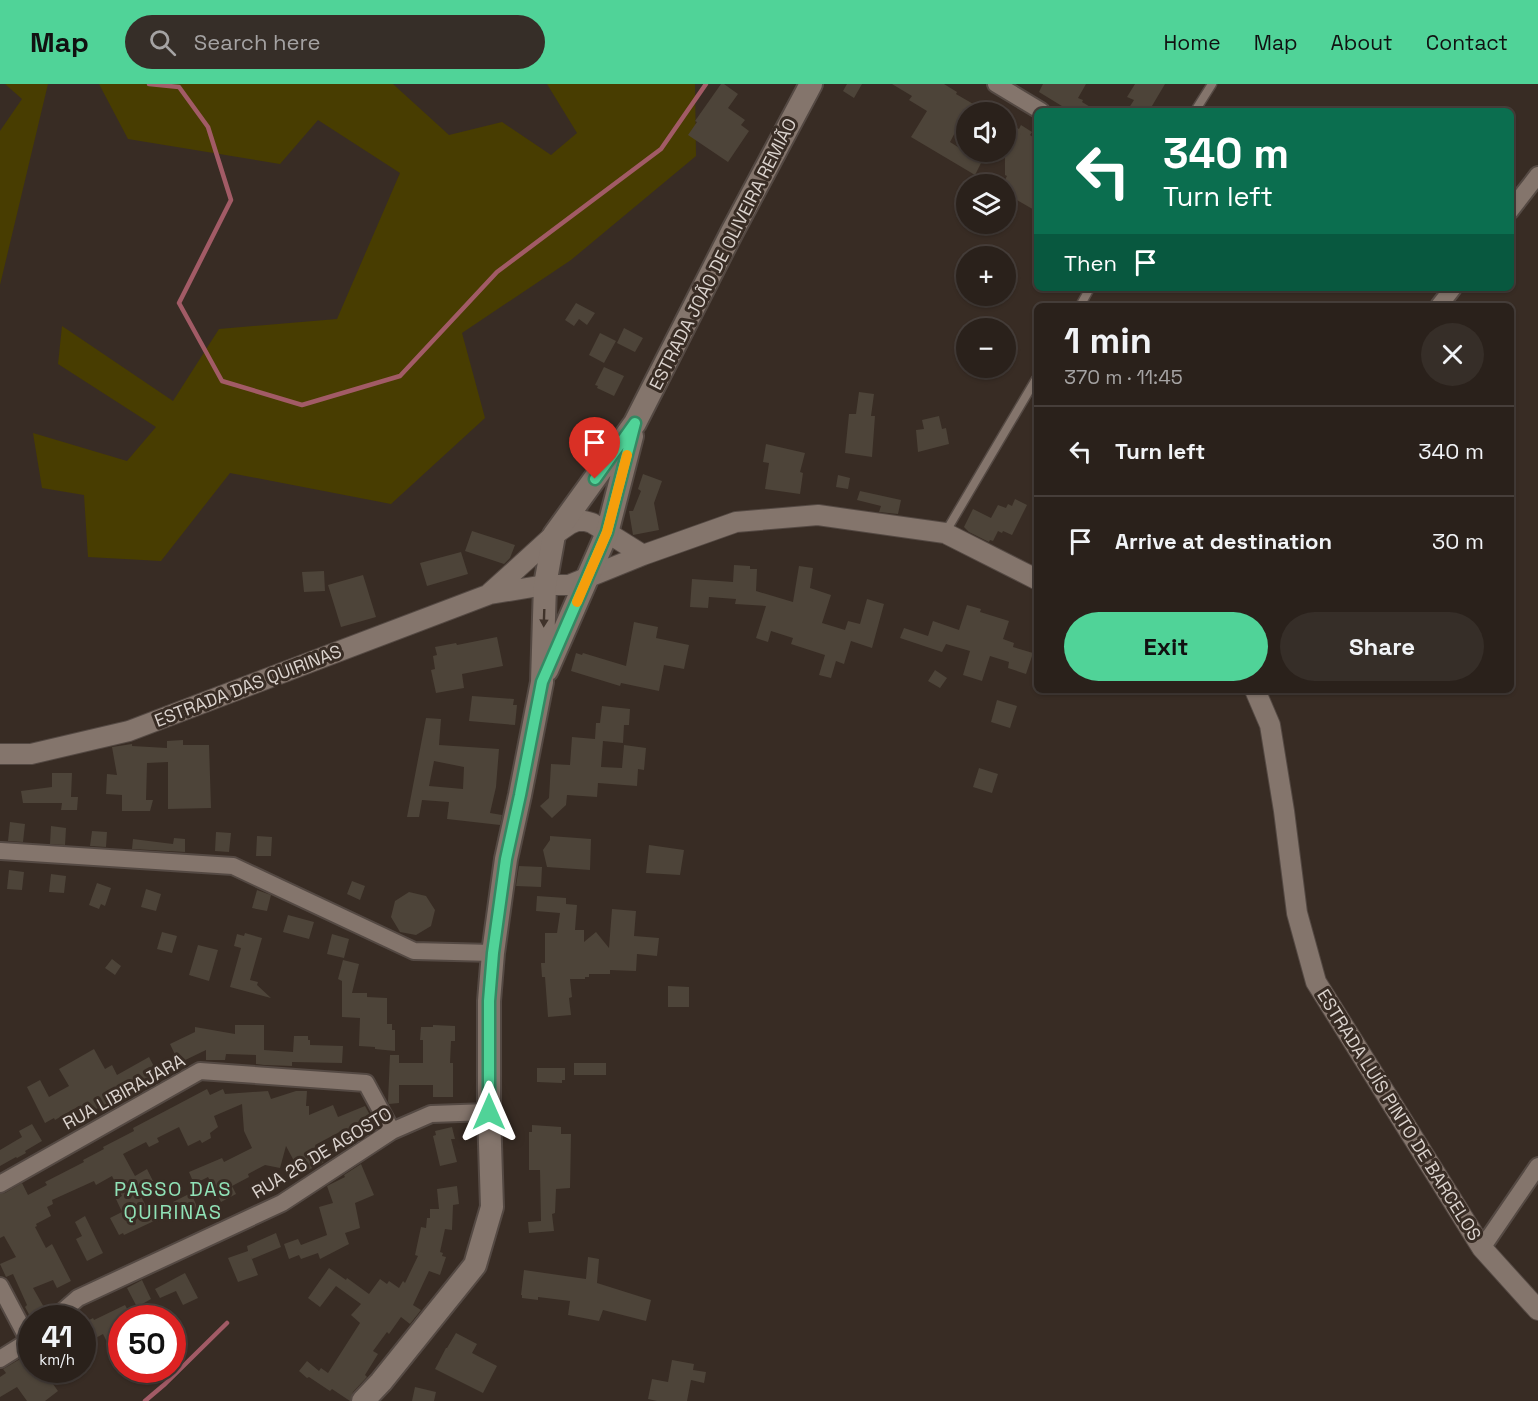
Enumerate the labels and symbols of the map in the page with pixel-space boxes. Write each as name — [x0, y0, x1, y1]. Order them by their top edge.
street label: ESTRADA JOÃO DE OLIVEIRA REMIÃO — [644, 114, 801, 394]
pin — [569, 417, 620, 479]
one-way arrow — [540, 609, 549, 628]
street label: ESTRADA DAS QUIRINAS — [151, 639, 345, 732]
street label: ESTRADA LUÍS PINTO DE BARCELOS — [1312, 985, 1487, 1245]
street label: RUA LIBIRAJARA — [59, 1048, 189, 1135]
position arrow — [457, 1080, 521, 1144]
street label: RUA 26 DE AGOSTO — [247, 1102, 396, 1203]
district label: PASSO DAS QUIRINAS — [114, 1176, 232, 1225]
speed limit sign: 50 — [108, 1305, 186, 1383]

